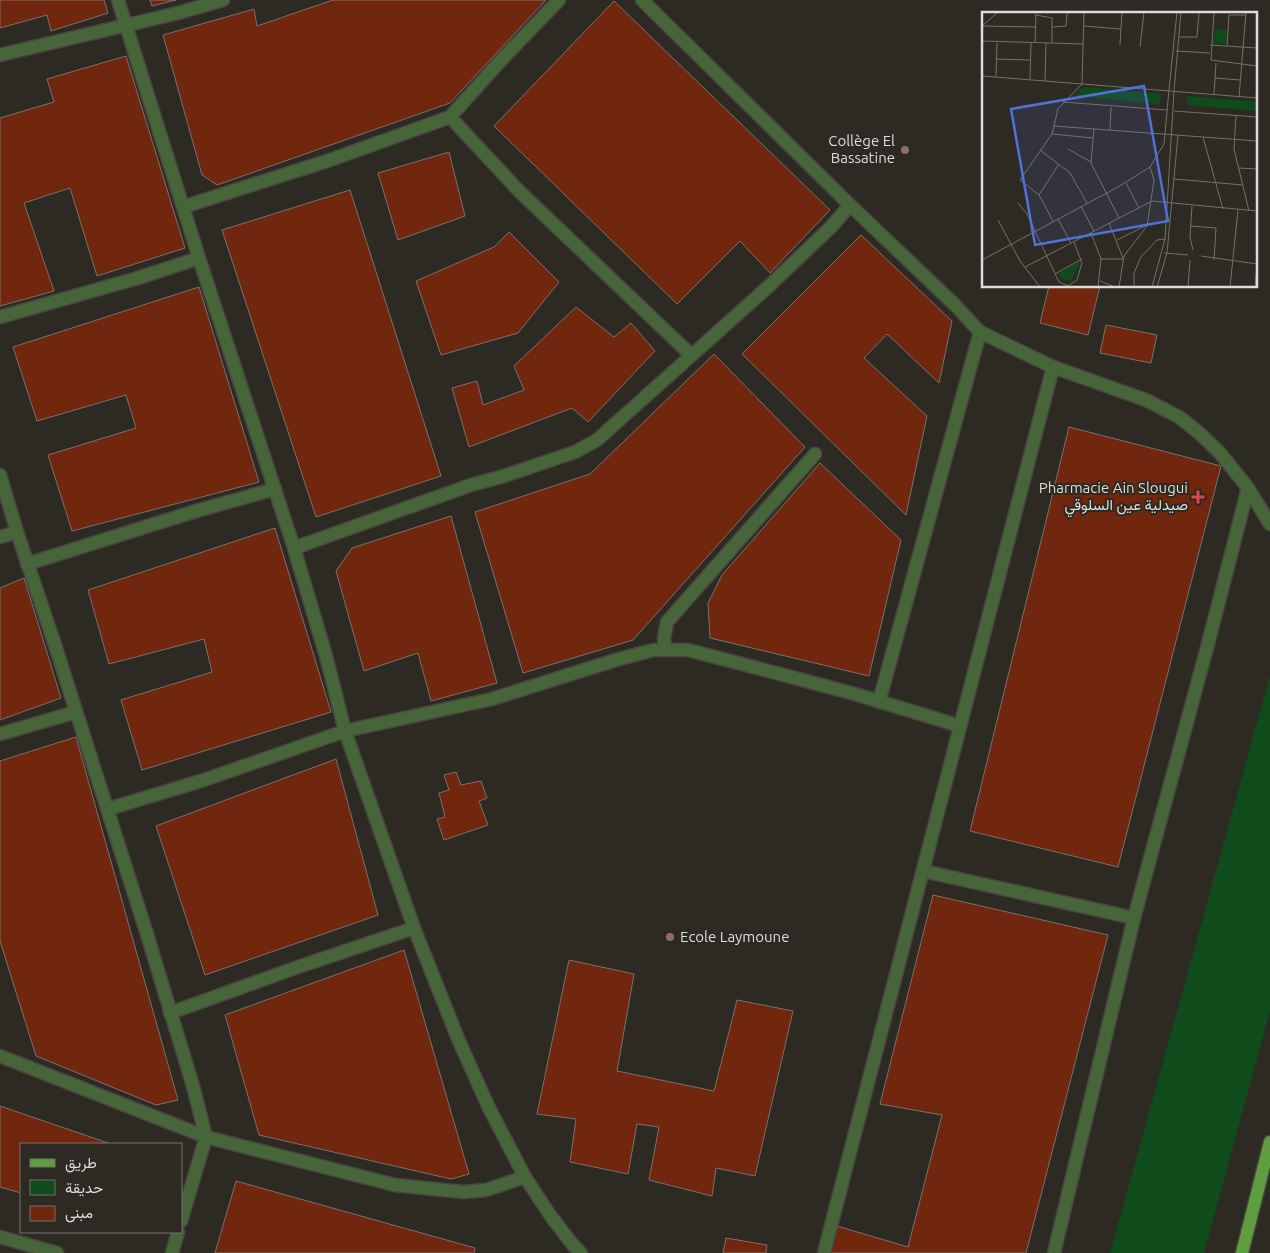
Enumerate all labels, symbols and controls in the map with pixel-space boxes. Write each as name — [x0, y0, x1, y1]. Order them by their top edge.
inset map — [982, 12, 1258, 288]
place label: Collège El Bassatine — [828, 132, 895, 166]
marker: Collège El Bassatine — [899, 144, 911, 156]
place label: Pharmacie Ain Slougui صيدلية عين السلوقي — [1039, 479, 1188, 518]
marker: Pharmacie Ain Slougui صيدلية عين السلوقي — [1192, 491, 1204, 503]
place label: Ecole Laymoune — [680, 928, 789, 945]
marker: Ecole Laymoune — [664, 931, 676, 943]
legend — [20, 1143, 182, 1233]
text: طريق — [65, 1154, 97, 1173]
text: حديقة — [65, 1179, 103, 1197]
text: مبنى — [65, 1204, 93, 1223]

